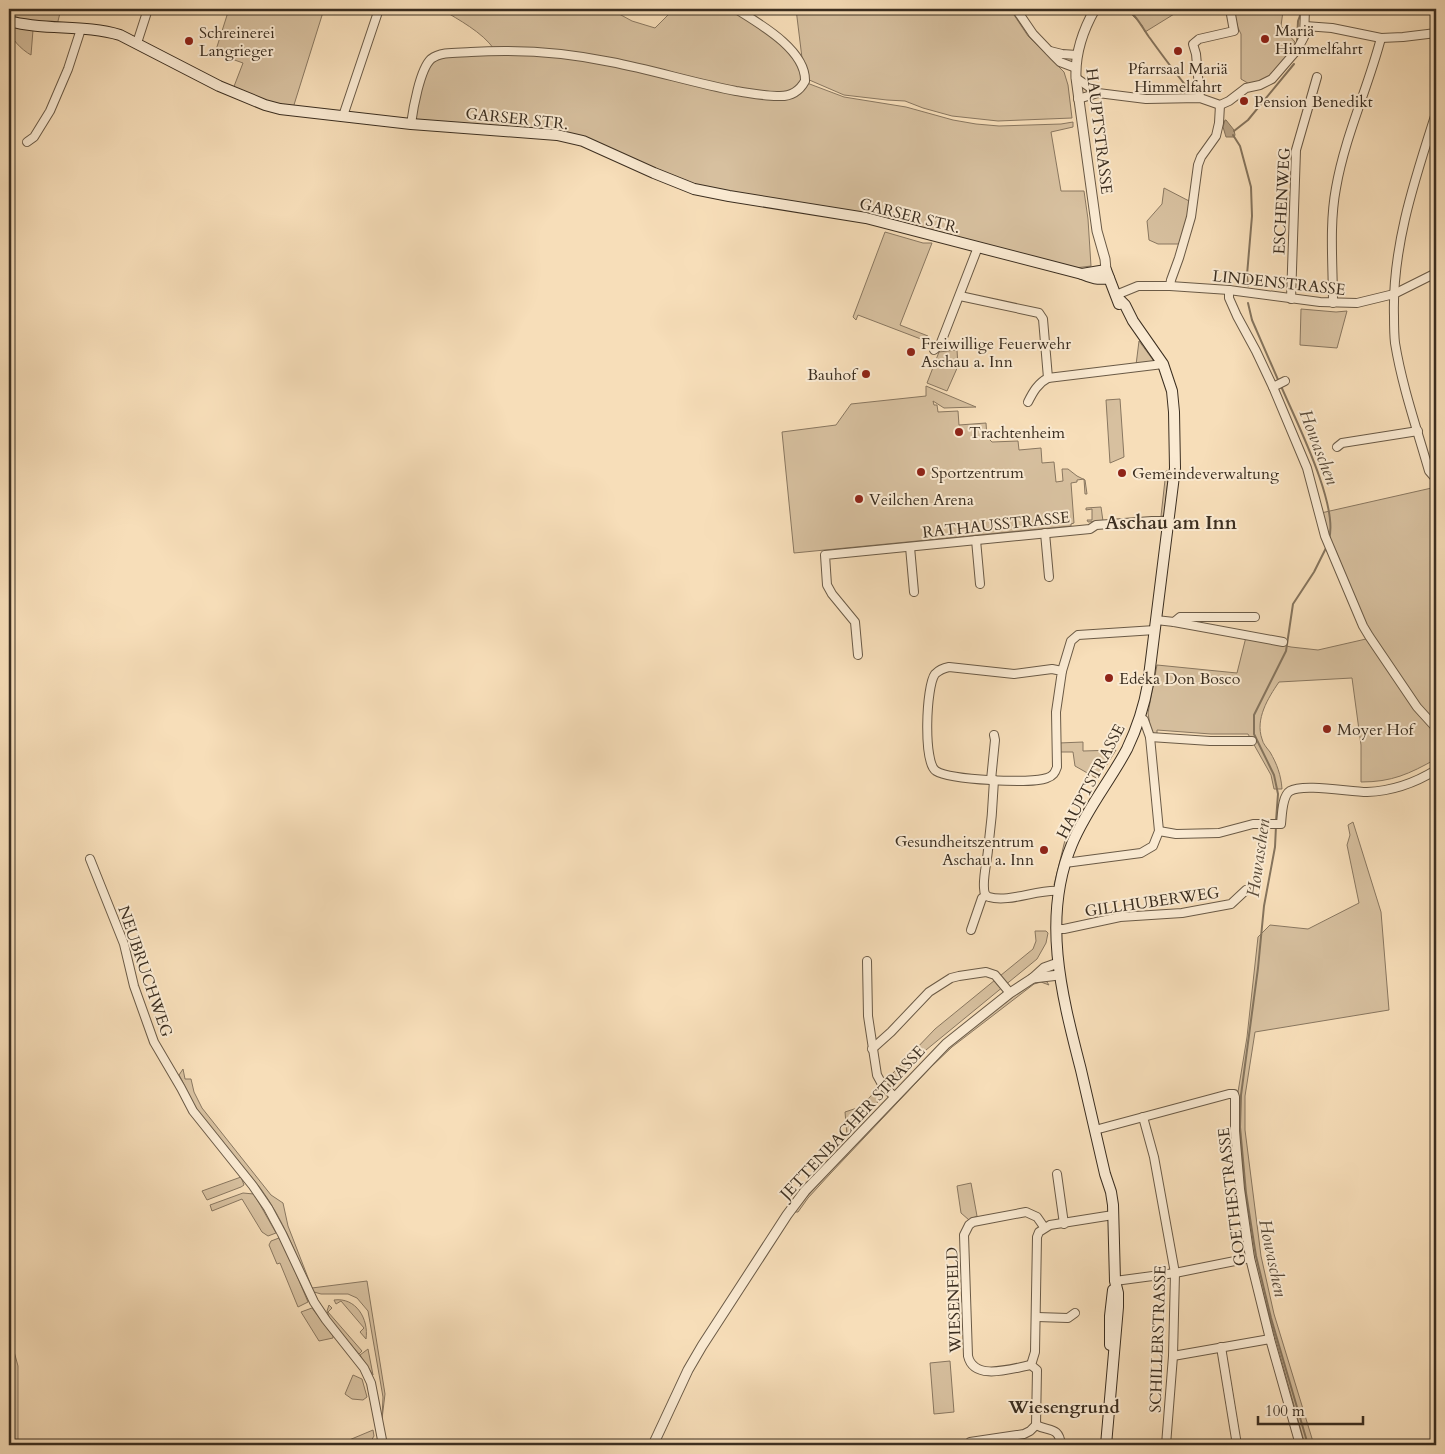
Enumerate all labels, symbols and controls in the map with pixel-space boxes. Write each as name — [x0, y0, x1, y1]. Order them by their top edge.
place label: Mariä Himmelfahrt — [1275, 20, 1363, 60]
place label: Schreinerei Langrieger — [199, 22, 275, 62]
marker: Mariä Himmelfahrt — [1259, 33, 1271, 45]
marker: Schreinerei Langrieger — [183, 35, 195, 47]
marker: Pfarrsaal Mariä Himmelfahrt — [1172, 45, 1184, 57]
place label: Pfarrsaal Mariä Himmelfahrt — [1128, 58, 1228, 98]
street label: HAUPTSTRASSE — [1080, 67, 1118, 196]
place label: Pension Benedikt — [1254, 91, 1373, 113]
marker: Pension Benedikt — [1238, 95, 1250, 107]
street label: GARSER STR. — [464, 103, 569, 135]
street label: ESCHENWEG — [1268, 147, 1296, 255]
street label: GARSER STR. — [857, 193, 963, 239]
street label: LINDENSTRASSE — [1211, 265, 1347, 301]
place label: Freiwillige Feuerwehr Aschau a. Inn — [921, 333, 1071, 373]
marker: Freiwillige Feuerwehr Aschau a. Inn — [905, 346, 917, 358]
place label: Bauhof — [807, 364, 859, 386]
marker: Bauhof — [860, 368, 872, 380]
water label: Howaschen — [1293, 406, 1344, 489]
place label: Trachtenheim — [969, 422, 1066, 444]
marker: Trachtenheim — [953, 426, 965, 438]
place label: Sportzentrum — [931, 462, 1024, 484]
place label: Gemeindeverwaltung — [1132, 463, 1279, 485]
marker: Sportzentrum — [915, 466, 927, 478]
marker: Gemeindeverwaltung — [1116, 467, 1128, 479]
place label: Veilchen Arena — [869, 489, 974, 511]
marker: Veilchen Arena — [853, 493, 865, 505]
street label: RATHAUSSTRASSE — [921, 506, 1071, 544]
district label: Aschau am Inn — [1105, 510, 1238, 536]
place label: Edeka Don Bosco — [1119, 668, 1241, 690]
marker: Edeka Don Bosco — [1103, 672, 1115, 684]
place label: Moyer Hof — [1337, 719, 1417, 741]
street label: HAUPTSTRASSE — [1051, 720, 1130, 843]
marker: Moyer Hof — [1321, 723, 1333, 735]
water label: Howaschen — [1241, 817, 1276, 899]
place label: Gesundheitszentrum Aschau a. Inn — [895, 831, 1034, 871]
marker: Gesundheitszentrum Aschau a. Inn — [1038, 844, 1050, 856]
street label: GILLHUBERWEG — [1083, 882, 1221, 922]
street label: NEUBRUCHWEG — [112, 903, 178, 1040]
street label: JETTENBACHER STRASSE — [774, 1041, 930, 1206]
street label: GOETHESTRASSE — [1213, 1126, 1251, 1267]
water label: Howaschen — [1252, 1217, 1293, 1300]
street label: WIESENFELD — [941, 1247, 967, 1354]
street label: SCHILLERSTRASSE — [1144, 1265, 1172, 1413]
scale bar — [1258, 1394, 1362, 1426]
district label: Wiesengrund — [1007, 1395, 1121, 1420]
text: 100 m — [1265, 1401, 1305, 1421]

